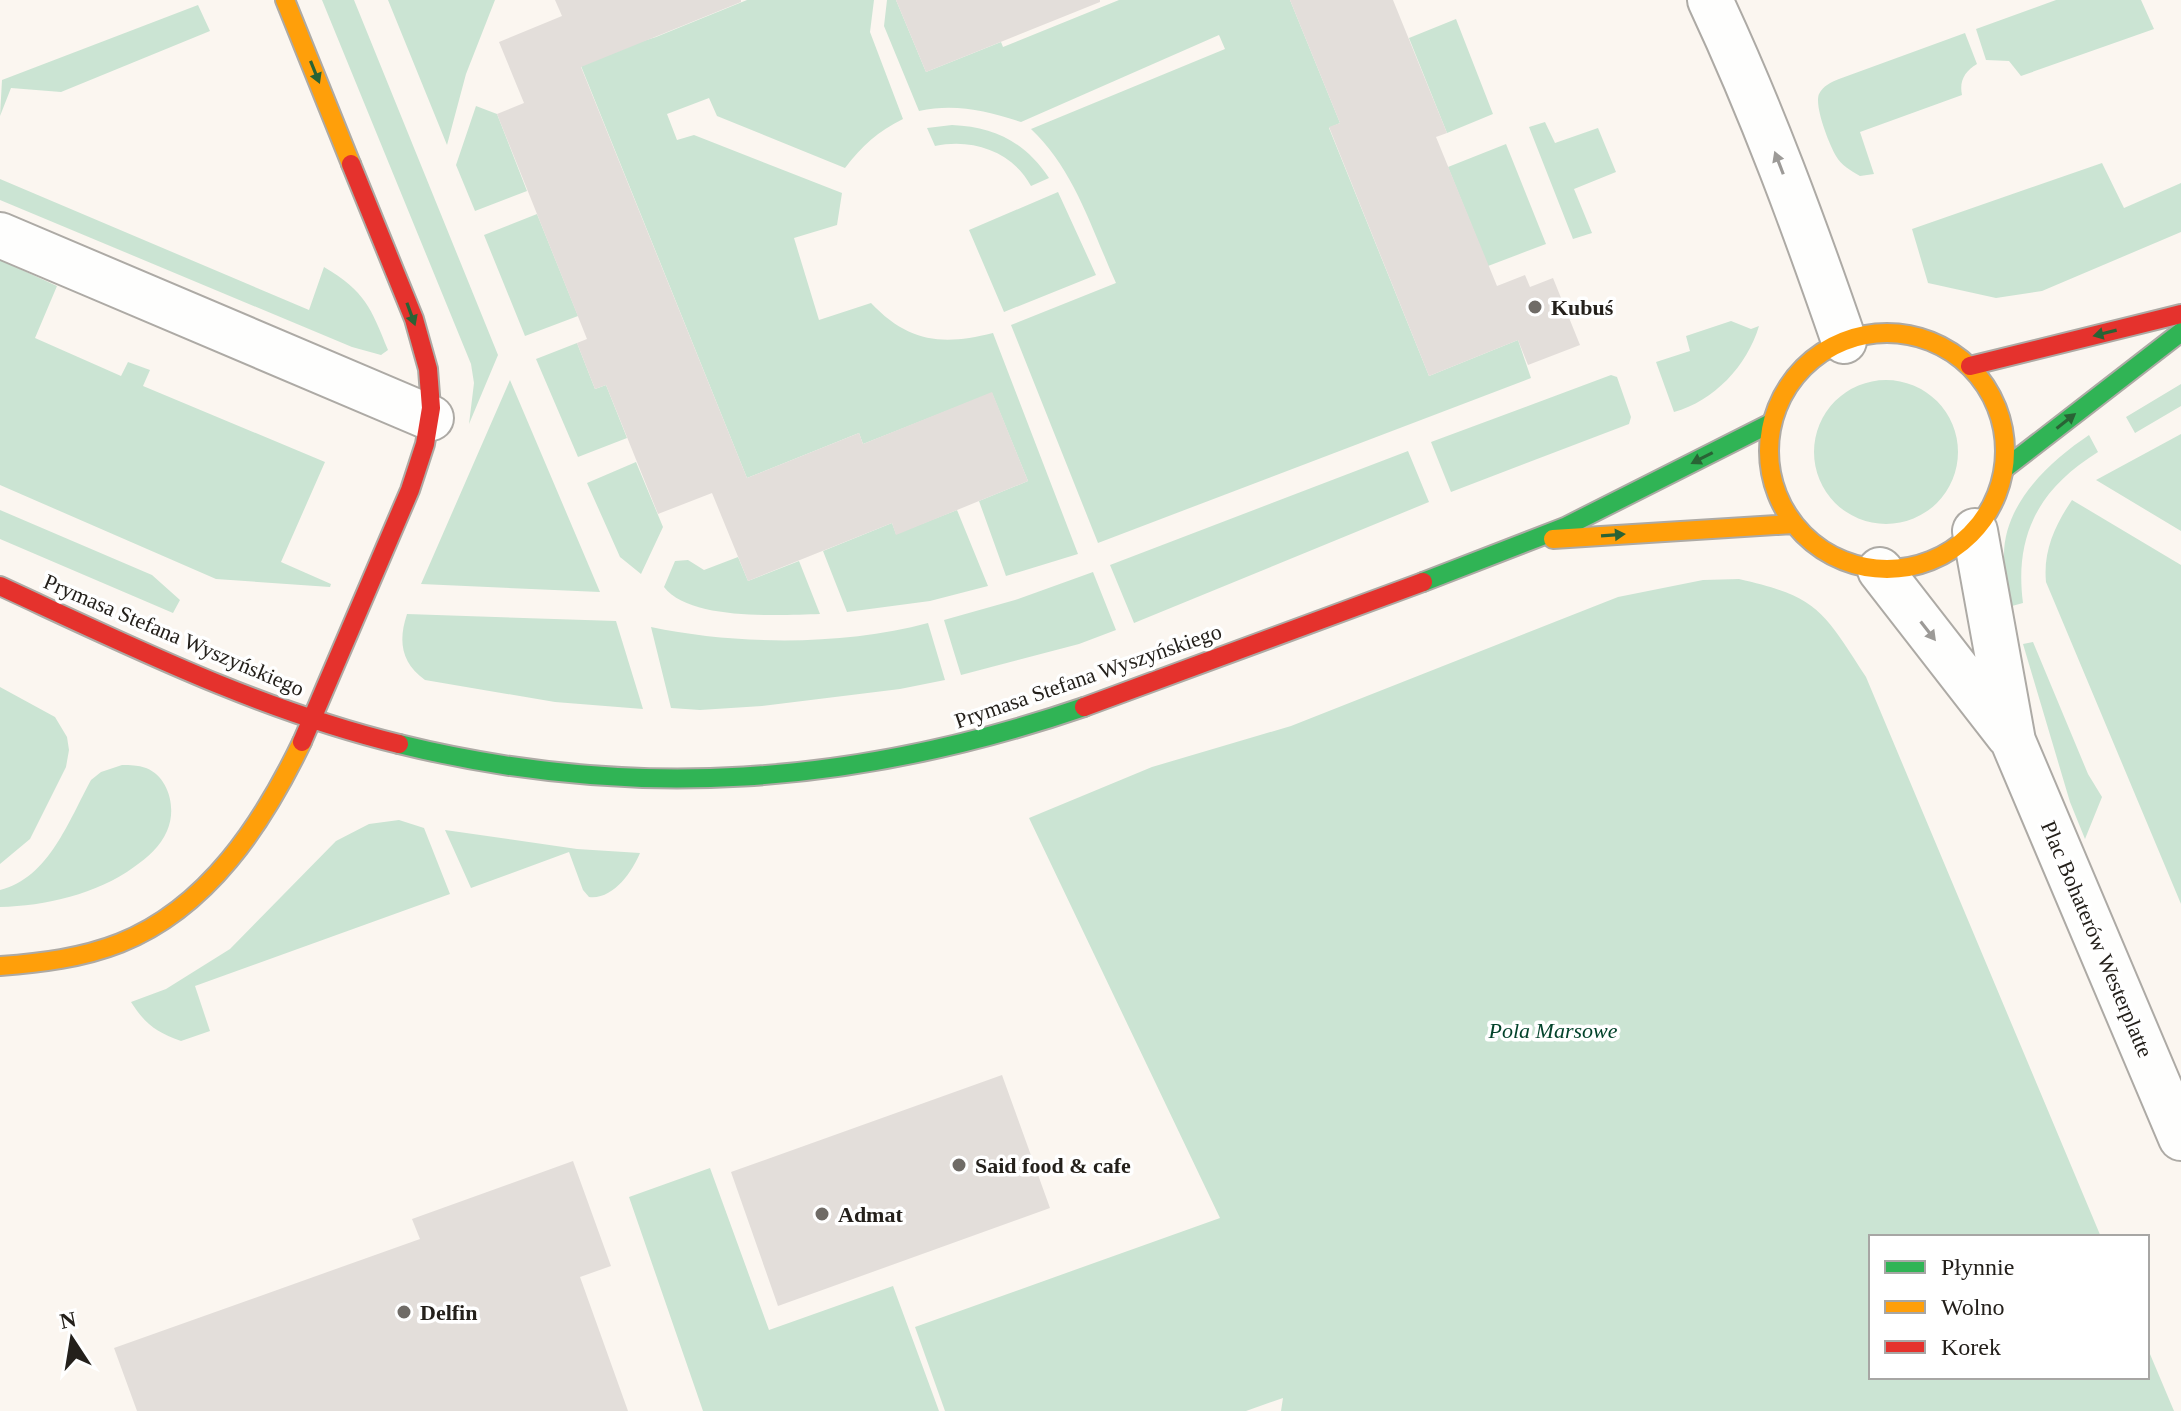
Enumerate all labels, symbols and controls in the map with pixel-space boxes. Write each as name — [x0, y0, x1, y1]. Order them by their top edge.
one-way arrow — [308, 60, 321, 84]
one-way arrow — [1772, 151, 1785, 175]
place label: Kubuś — [1551, 295, 1614, 320]
marker: Kubuś — [1526, 298, 1544, 316]
one-way arrow — [405, 302, 418, 326]
one-way arrow — [2093, 328, 2118, 340]
one-way arrow — [2056, 414, 2076, 430]
one-way arrow — [1690, 451, 1713, 465]
one-way arrow — [1601, 528, 1626, 541]
street label: Prymasa Stefana Wyszyńskiego — [40, 569, 308, 701]
street label: Prymasa Stefana Wyszyńskiego — [951, 619, 1225, 733]
one-way arrow — [1919, 621, 1935, 641]
street label: Plac Bohaterów Westerplatte — [2036, 817, 2158, 1061]
park label: Pola Marsowe — [1488, 1018, 1618, 1043]
place label: Said food & cafe — [975, 1153, 1131, 1178]
marker: Said food & cafe — [950, 1156, 968, 1174]
place label: Admat — [838, 1202, 903, 1227]
marker: Admat — [813, 1205, 831, 1223]
legend — [1869, 1235, 2149, 1379]
text: Płynnie — [1941, 1254, 2014, 1280]
text: Wolno — [1941, 1294, 2004, 1320]
north arrow — [32, 1299, 112, 1379]
place label: Delfin — [420, 1300, 477, 1325]
marker: Delfin — [395, 1303, 413, 1321]
text: N — [58, 1306, 78, 1334]
text: Korek — [1941, 1334, 2001, 1360]

